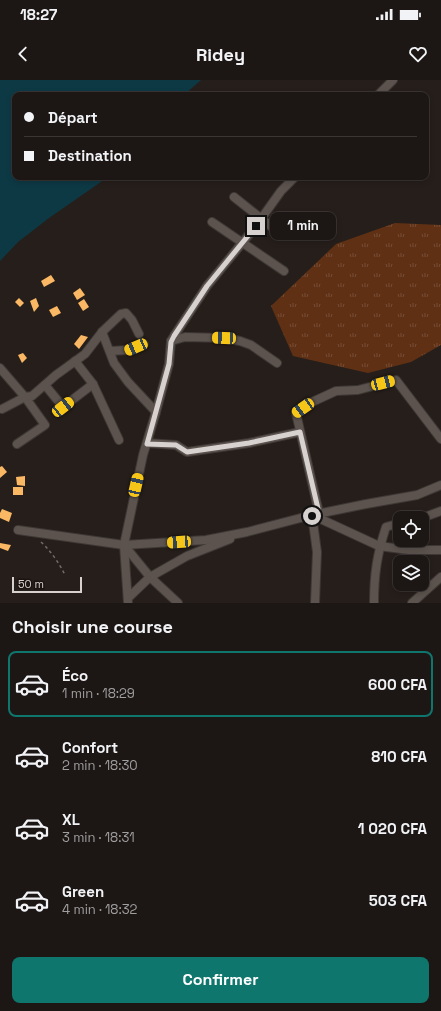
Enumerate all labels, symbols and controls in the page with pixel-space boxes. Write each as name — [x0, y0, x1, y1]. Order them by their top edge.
text: 18:27 — [20, 5, 57, 24]
icon: back — [12, 43, 34, 65]
text: Ridey — [196, 43, 245, 66]
icon: heart — [407, 43, 429, 65]
text: Départ — [48, 108, 98, 127]
text: Destination — [48, 146, 132, 165]
callout: 1 min — [270, 212, 336, 240]
route end — [247, 217, 265, 235]
text: 1 min — [287, 217, 319, 234]
car — [212, 332, 236, 344]
car — [123, 337, 149, 357]
car — [370, 374, 396, 392]
car — [50, 395, 76, 419]
car — [290, 396, 316, 420]
car — [127, 472, 145, 498]
route start — [303, 507, 321, 525]
map controls — [393, 511, 429, 591]
button: locate — [393, 511, 429, 547]
car — [167, 535, 191, 549]
button: layers — [393, 555, 429, 591]
scale bar — [12, 575, 82, 594]
text: 50 m — [18, 577, 44, 591]
text: Choisir une course — [12, 615, 173, 638]
icon: car — [14, 666, 50, 702]
text: Éco — [62, 666, 88, 685]
text: 600 CFA — [368, 675, 427, 694]
text: 1 min · 18:29 — [62, 685, 135, 702]
icon: car — [14, 738, 50, 774]
text: Confort — [62, 738, 118, 757]
text: 810 CFA — [371, 747, 427, 766]
text: 2 min · 18:30 — [62, 757, 138, 774]
icon: car — [14, 810, 50, 846]
text: XL — [62, 810, 80, 829]
text: 1 020 CFA — [358, 819, 427, 838]
text: 3 min · 18:31 — [62, 829, 135, 846]
icon: car — [14, 882, 50, 918]
text: Green — [62, 882, 104, 901]
text: 503 CFA — [369, 891, 427, 910]
text: 4 min · 18:32 — [62, 901, 137, 918]
button: Confirmer — [12, 957, 429, 1003]

